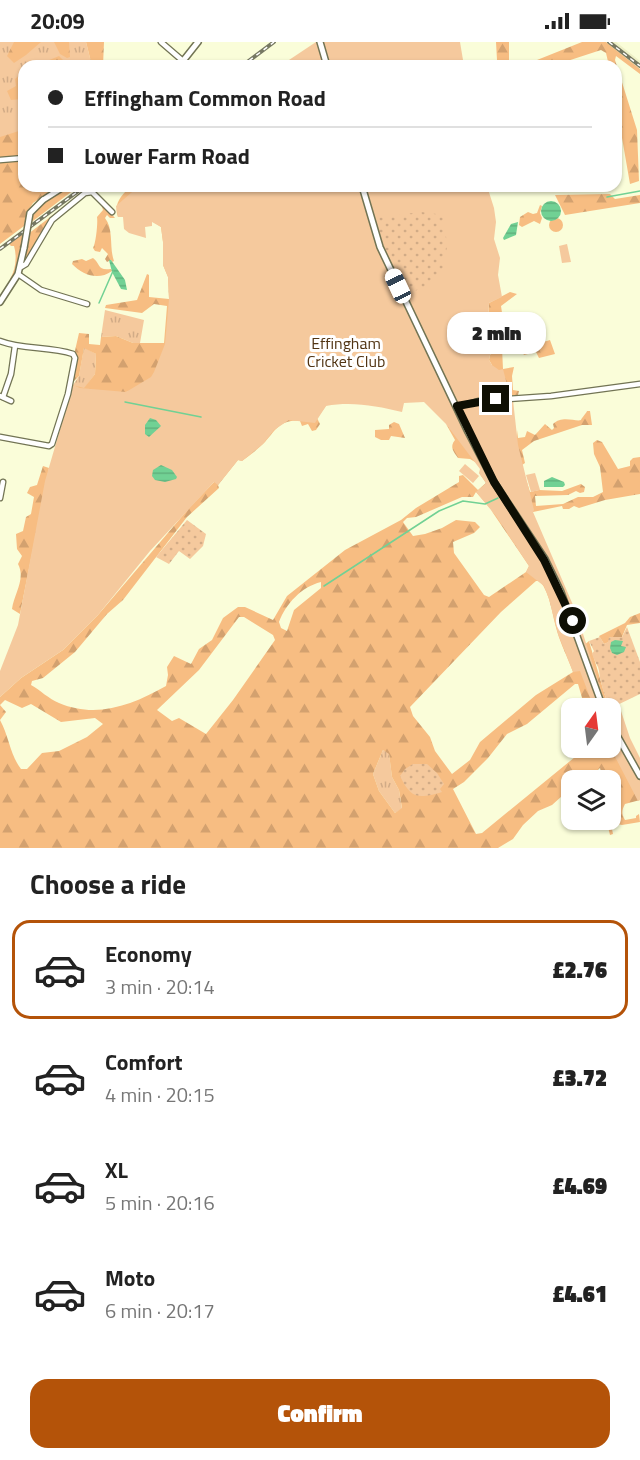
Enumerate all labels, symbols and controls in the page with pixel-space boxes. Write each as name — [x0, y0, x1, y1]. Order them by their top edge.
text: 20:09 — [30, 4, 85, 38]
text: Effingham Common Road — [84, 81, 326, 115]
text: Lower Farm Road — [84, 139, 250, 173]
car — [382, 266, 414, 306]
callout: 2 min — [446, 312, 546, 354]
text: 2 min — [472, 317, 521, 348]
park label: Effingham Cricket Club — [307, 331, 385, 373]
route end — [482, 385, 509, 412]
route start — [559, 607, 586, 634]
north arrow — [561, 698, 621, 758]
map controls — [561, 698, 621, 830]
button: layers — [561, 770, 621, 830]
text: Choose a ride — [30, 863, 186, 904]
text: Economy — [105, 937, 192, 971]
icon: car — [33, 943, 87, 997]
text: £2.76 — [552, 953, 607, 987]
text: 3 min · 20:14 — [105, 971, 215, 1002]
text: Comfort — [105, 1045, 183, 1079]
icon: car — [33, 1051, 87, 1105]
text: £3.72 — [552, 1061, 607, 1095]
text: 4 min · 20:15 — [105, 1079, 215, 1110]
text: XL — [105, 1153, 128, 1187]
icon: car — [33, 1159, 87, 1213]
text: £4.69 — [552, 1169, 607, 1203]
text: 5 min · 20:16 — [105, 1187, 215, 1218]
text: Moto — [105, 1261, 155, 1295]
icon: car — [33, 1267, 87, 1321]
text: £4.61 — [552, 1277, 607, 1311]
text: 6 min · 20:17 — [105, 1295, 215, 1326]
button: Confirm — [30, 1379, 610, 1448]

